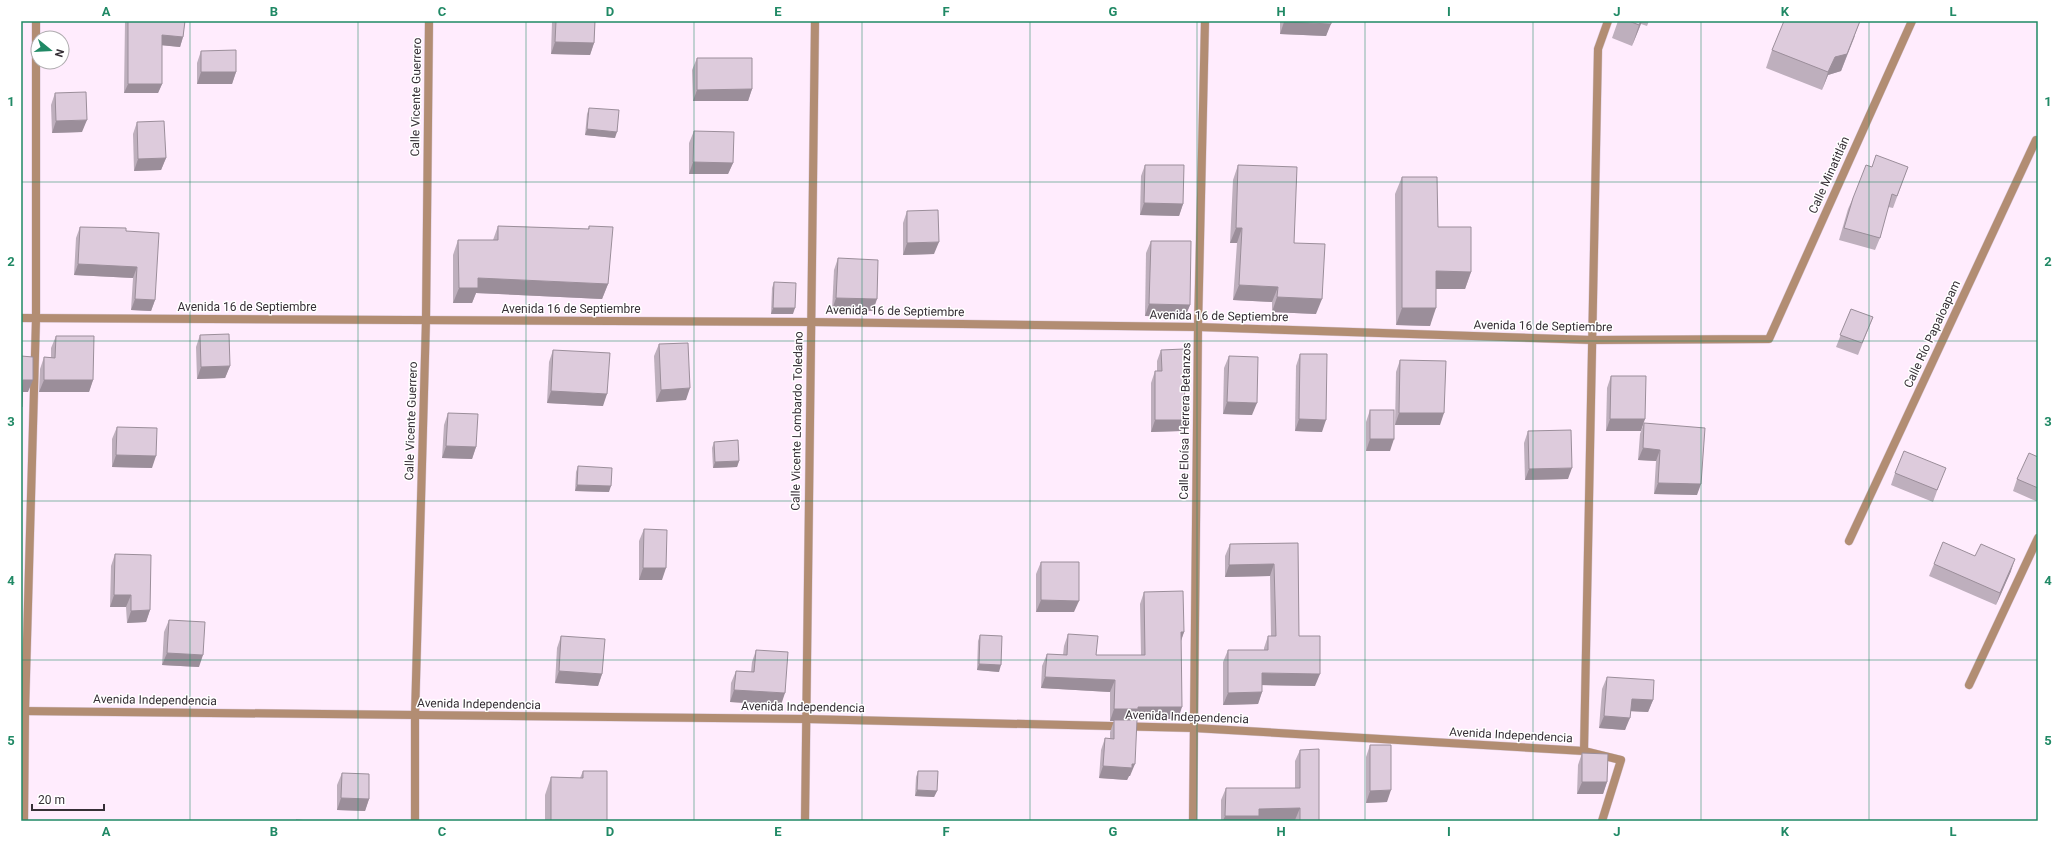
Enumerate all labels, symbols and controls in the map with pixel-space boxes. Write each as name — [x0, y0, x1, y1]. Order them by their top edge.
text: A — [102, 4, 111, 19]
text: B — [270, 4, 278, 19]
text: C — [438, 4, 447, 19]
text: D — [606, 4, 614, 19]
text: E — [774, 4, 782, 19]
text: F — [942, 4, 950, 19]
text: G — [1109, 4, 1118, 19]
text: H — [1276, 4, 1286, 19]
text: I — [1447, 4, 1451, 19]
text: J — [1613, 4, 1621, 19]
text: K — [1781, 4, 1790, 19]
text: L — [1949, 4, 1957, 19]
north arrow — [30, 30, 70, 70]
street label: Calle Vicente Guerrero — [408, 37, 424, 157]
text: N — [52, 47, 66, 59]
text: 1 — [7, 94, 15, 109]
text: 1 — [2044, 94, 2052, 109]
street label: Calle Minatitlán — [1806, 134, 1852, 216]
text: 2 — [7, 254, 15, 269]
text: 2 — [2044, 254, 2052, 269]
street label: Calle Río Papaloapam — [1901, 278, 1963, 390]
street label: Avenida 16 de Septiembre — [177, 300, 317, 314]
street label: Avenida 16 de Septiembre — [501, 302, 641, 316]
street label: Avenida 16 de Septiembre — [825, 303, 965, 319]
street label: Avenida 16 de Septiembre — [1149, 308, 1289, 324]
street label: Avenida 16 de Septiembre — [1473, 318, 1613, 334]
street label: Calle Vicente Lombardo Toledano — [788, 331, 806, 511]
street label: Calle Eloísa Herrera Betanzos — [1177, 342, 1193, 500]
street label: Calle Vicente Guerrero — [402, 361, 420, 481]
text: 3 — [7, 414, 15, 429]
text: 3 — [2044, 414, 2052, 429]
text: 4 — [7, 573, 15, 588]
text: 4 — [2044, 573, 2052, 588]
street label: Avenida Independencia — [93, 692, 217, 708]
street label: Avenida Independencia — [417, 696, 541, 712]
street label: Avenida Independencia — [741, 699, 865, 715]
street label: Avenida Independencia — [1125, 708, 1249, 726]
street label: Avenida Independencia — [1449, 725, 1573, 745]
text: 5 — [7, 733, 15, 748]
text: 5 — [2044, 733, 2052, 748]
scale bar — [32, 786, 104, 812]
text: 20 m — [38, 793, 65, 807]
text: A — [102, 824, 111, 839]
text: B — [270, 824, 278, 839]
text: C — [438, 824, 447, 839]
text: D — [606, 824, 614, 839]
text: E — [774, 824, 782, 839]
text: F — [942, 824, 950, 839]
text: G — [1109, 824, 1118, 839]
text: H — [1276, 824, 1286, 839]
text: I — [1447, 824, 1451, 839]
text: J — [1613, 824, 1621, 839]
text: K — [1781, 824, 1790, 839]
text: L — [1949, 824, 1957, 839]

